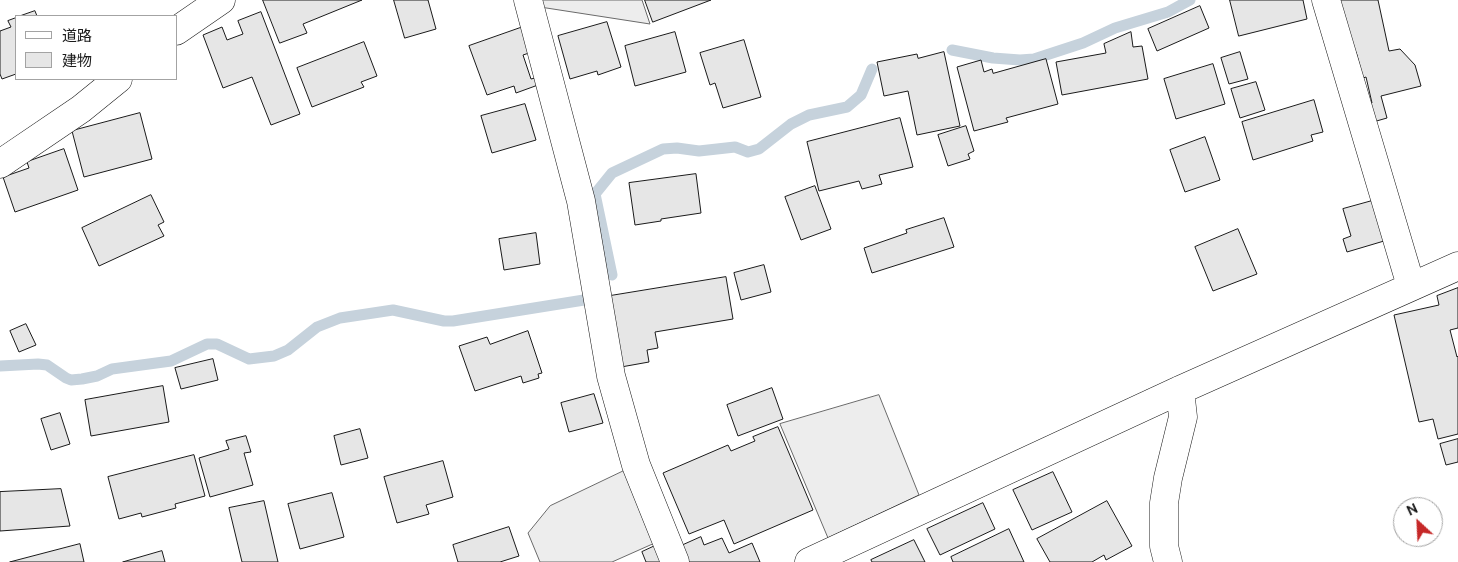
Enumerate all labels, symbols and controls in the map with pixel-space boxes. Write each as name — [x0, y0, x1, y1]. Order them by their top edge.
legend — [15, 15, 178, 80]
text: 道路 — [62, 27, 92, 44]
text: 建物 — [62, 52, 92, 69]
north arrow — [1393, 497, 1443, 547]
text: N — [1404, 500, 1420, 519]

